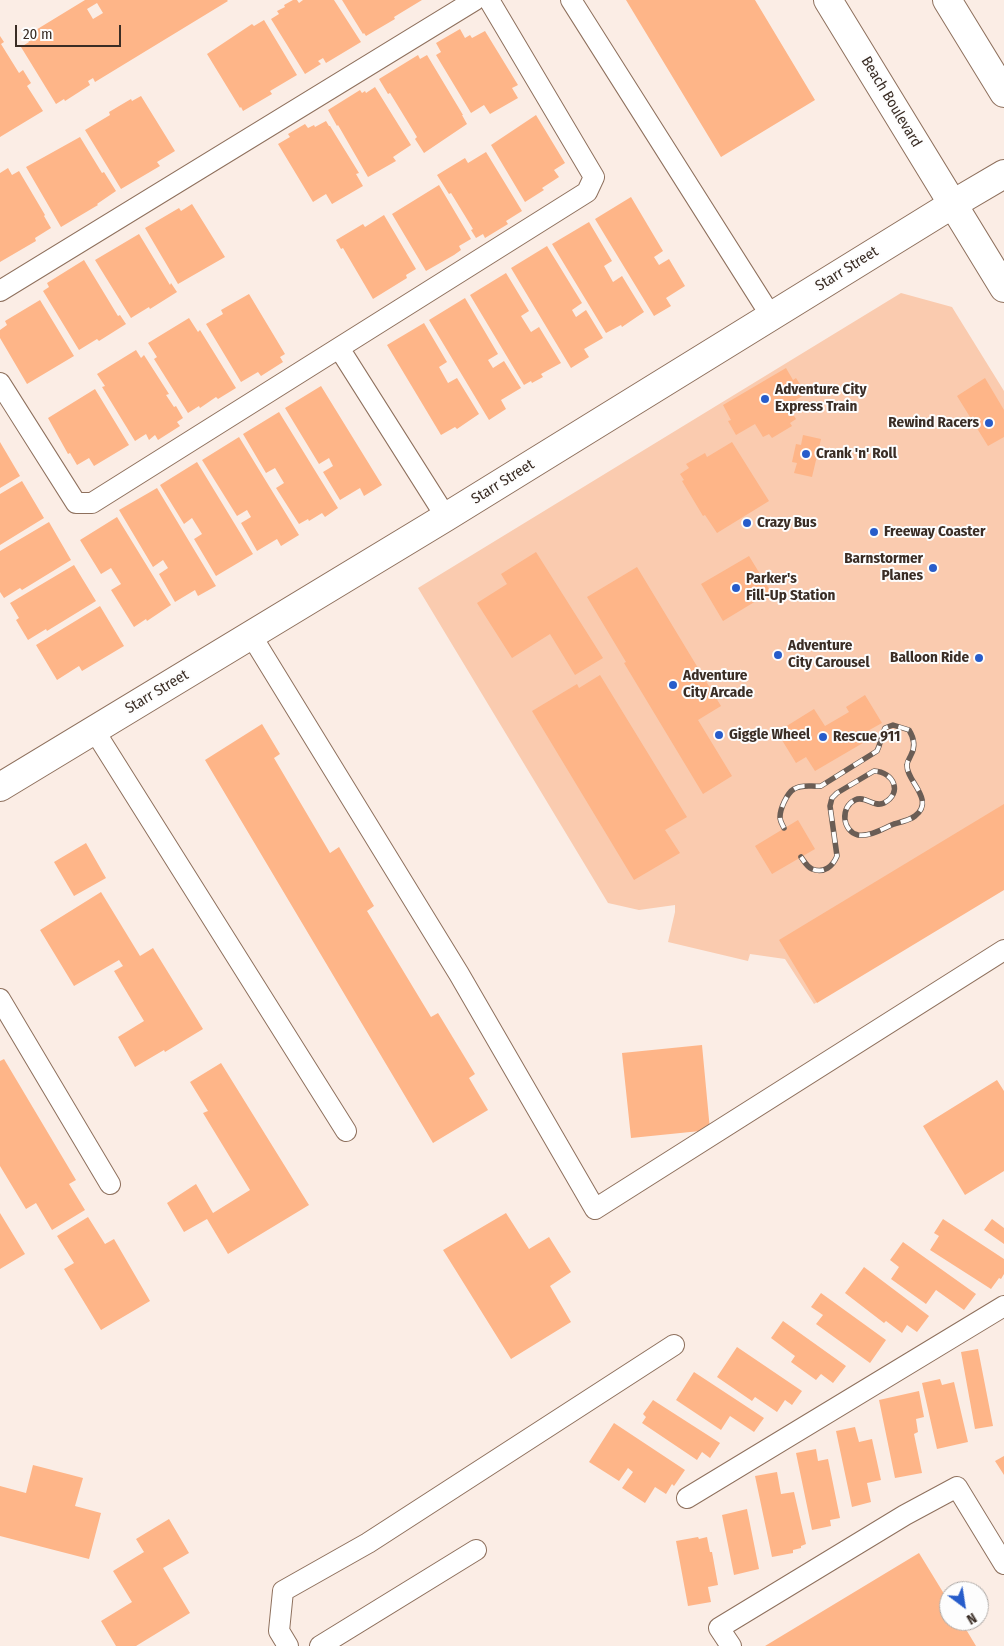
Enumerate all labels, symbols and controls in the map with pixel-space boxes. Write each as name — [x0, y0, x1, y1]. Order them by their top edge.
scale bar — [18, 15, 124, 47]
text: 20 m — [23, 25, 53, 43]
street label: Beach Boulevard — [857, 53, 925, 151]
street label: Starr Street — [812, 243, 882, 295]
place label: Adventure City Express Train — [775, 381, 867, 416]
marker: Adventure City Express Train — [759, 393, 771, 405]
place label: Rewind Racers — [888, 414, 979, 432]
marker: Rewind Racers — [983, 417, 995, 429]
place label: Crank 'n' Roll — [816, 445, 897, 463]
marker: Crank 'n' Roll — [800, 448, 812, 460]
street label: Starr Street — [468, 456, 538, 508]
place label: Crazy Bus — [757, 514, 816, 532]
marker: Crazy Bus — [741, 517, 753, 529]
place label: Freeway Coaster — [884, 523, 985, 541]
marker: Freeway Coaster — [868, 526, 880, 538]
place label: Barnstormer Planes — [844, 550, 923, 585]
marker: Barnstormer Planes — [927, 562, 939, 574]
place label: Parker's Fill-Up Station — [746, 570, 835, 605]
marker: Parker's Fill-Up Station — [730, 582, 742, 594]
place label: Adventure City Carousel — [788, 637, 870, 672]
marker: Adventure City Carousel — [772, 649, 784, 661]
place label: Balloon Ride — [890, 649, 969, 667]
marker: Balloon Ride — [973, 652, 985, 664]
street label: Starr Street — [122, 666, 192, 718]
place label: Adventure City Arcade — [683, 667, 753, 702]
marker: Adventure City Arcade — [667, 679, 679, 691]
place label: Giggle Wheel — [729, 726, 810, 744]
place label: Rescue 911 — [833, 728, 900, 746]
marker: Giggle Wheel — [713, 729, 725, 741]
marker: Rescue 911 — [817, 731, 829, 743]
north arrow — [939, 1581, 989, 1631]
text: N — [964, 1609, 979, 1628]

